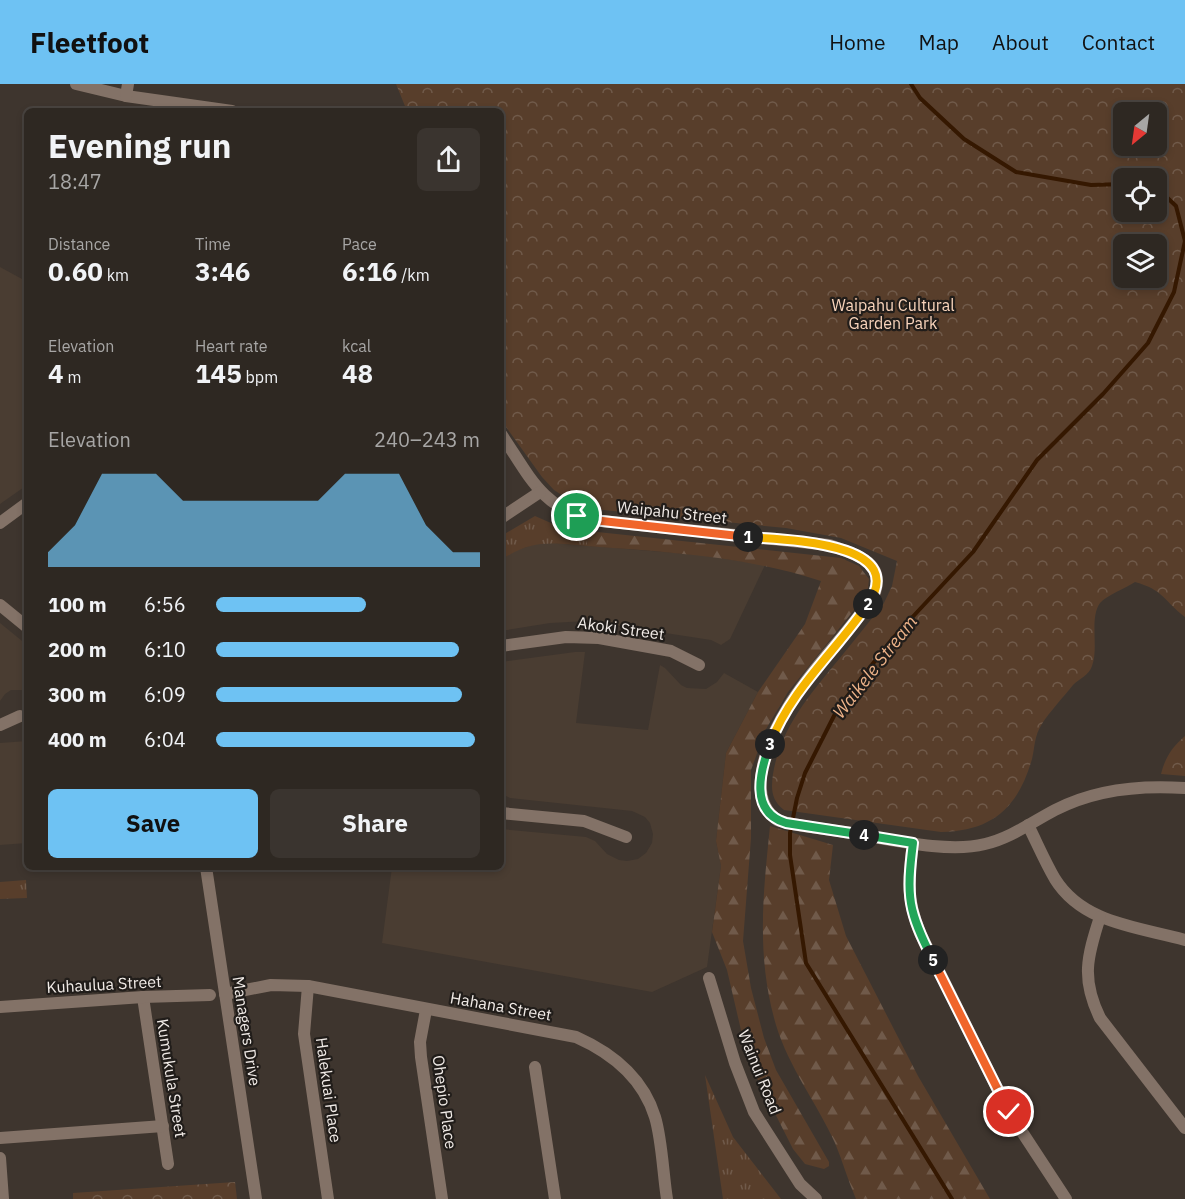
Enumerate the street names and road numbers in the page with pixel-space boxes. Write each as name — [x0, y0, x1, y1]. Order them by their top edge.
street label: Waipahu Street — [616, 496, 728, 528]
street label: Akoki Street — [576, 612, 666, 644]
street label: Kuhaulua Street — [46, 971, 162, 997]
street label: Managers Drive — [228, 975, 266, 1088]
street label: Hahana Street — [449, 987, 553, 1025]
street label: Kumukula Street — [153, 1017, 191, 1139]
street label: Wainui Road — [734, 1027, 786, 1117]
street label: Halekuai Place — [312, 1036, 346, 1144]
street label: Ohepio Place — [429, 1054, 462, 1150]

